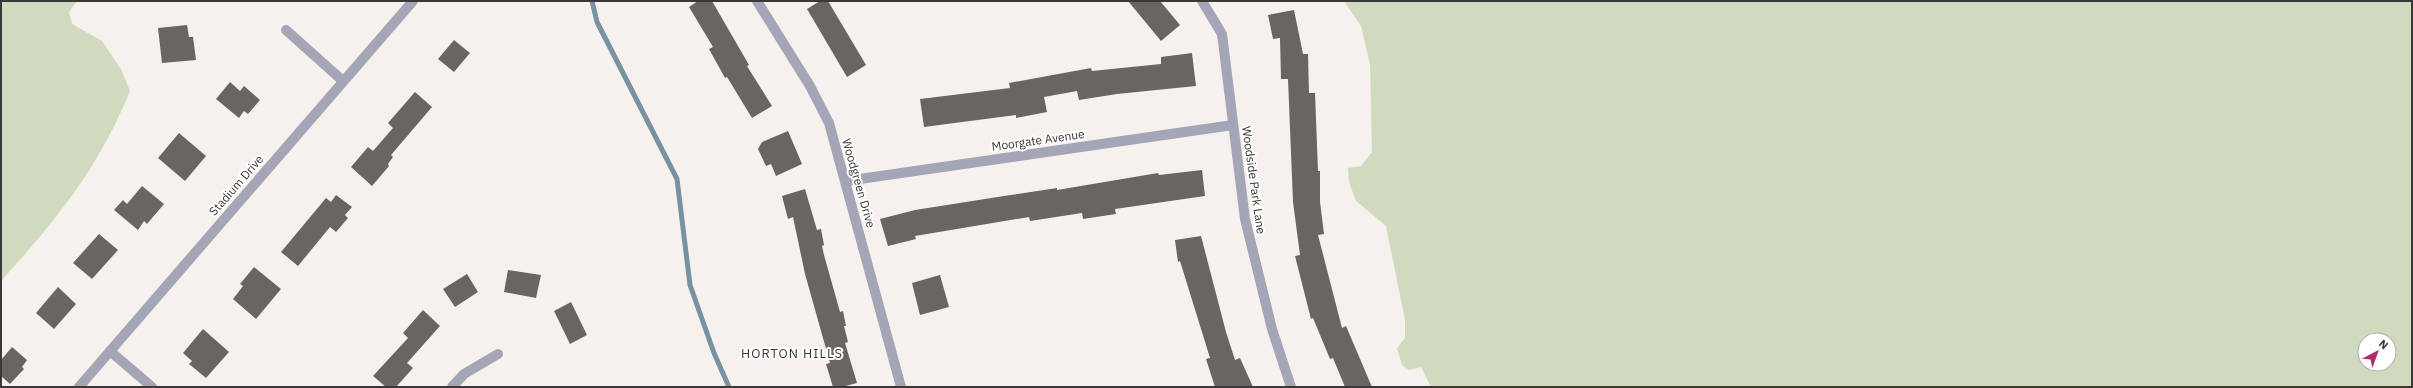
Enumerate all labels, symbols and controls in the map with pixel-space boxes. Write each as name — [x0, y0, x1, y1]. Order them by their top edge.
street label: Woodside Park Lane — [1239, 125, 1269, 235]
street label: Moorgate Avenue — [991, 126, 1086, 154]
street label: Woodgreen Drive — [839, 137, 879, 230]
street label: Stadium Drive — [206, 151, 267, 218]
north arrow — [2357, 332, 2397, 372]
text: N — [2376, 337, 2391, 352]
district label: HORTON HILLS — [741, 345, 843, 362]

